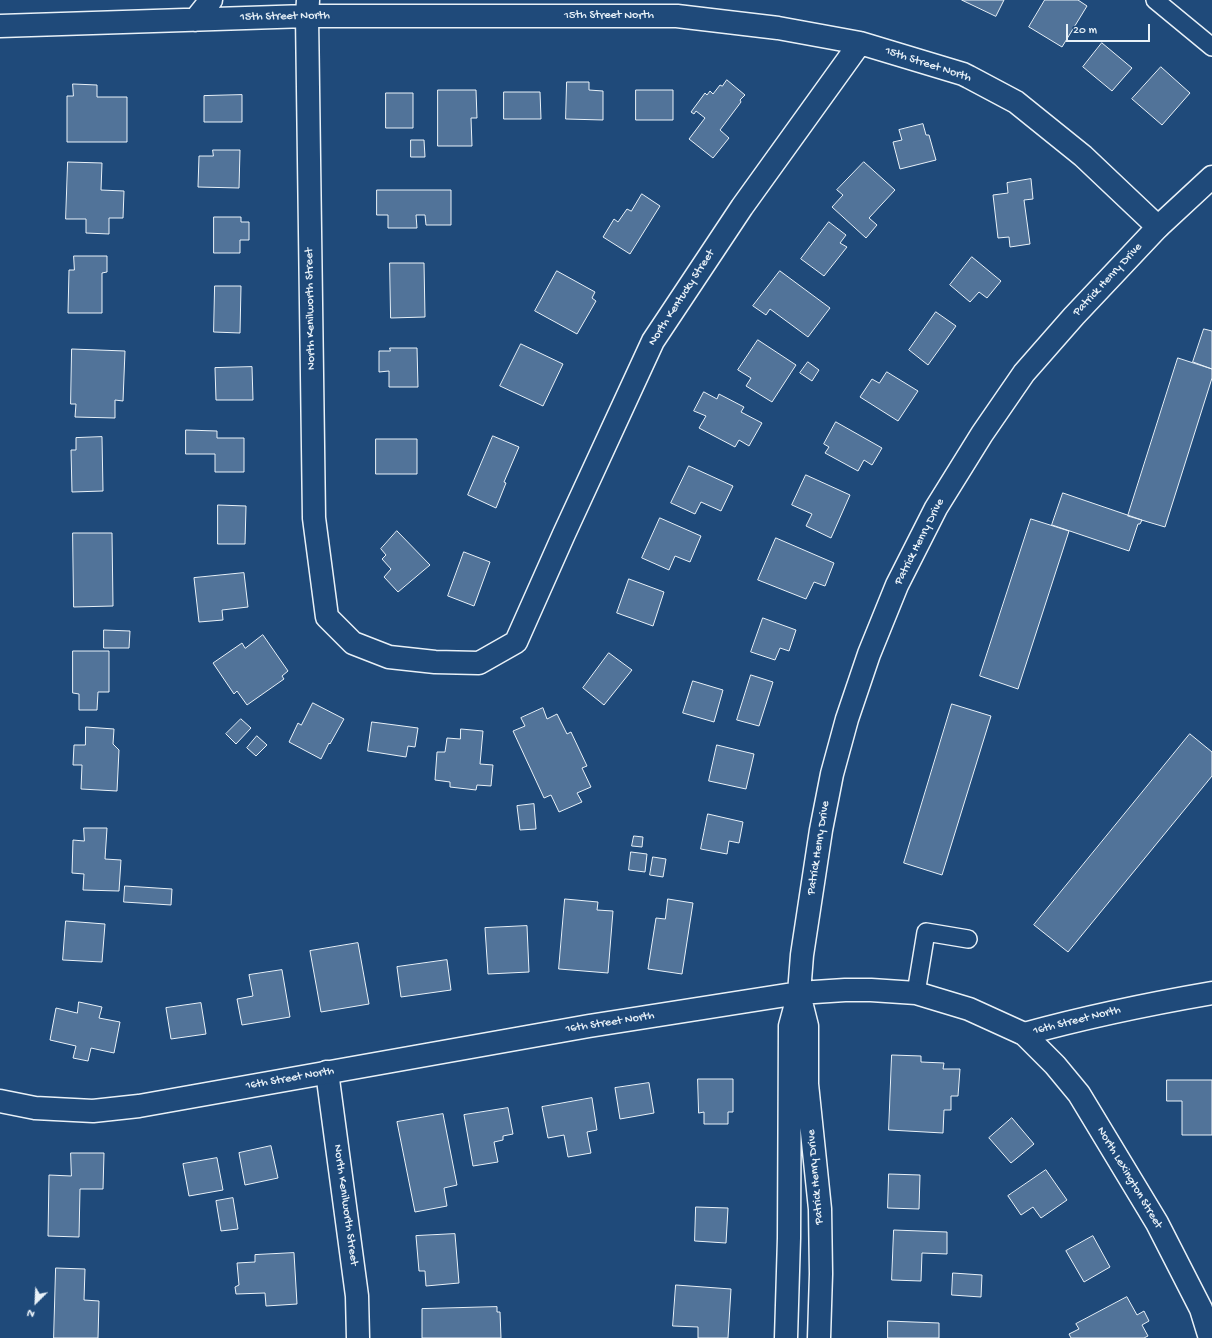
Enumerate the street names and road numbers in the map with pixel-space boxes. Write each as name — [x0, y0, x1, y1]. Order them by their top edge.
street label: 15th Street North — [240, 9, 330, 25]
street label: 15th Street North — [564, 9, 654, 23]
street label: 15th Street North — [883, 44, 973, 86]
street label: Patrick Henry Drive — [1070, 240, 1146, 320]
street label: North Kentucky Street — [646, 247, 718, 349]
street label: North Kenilworth Street — [303, 248, 319, 370]
street label: Patrick Henry Drive — [892, 496, 948, 588]
street label: Patrick Henry Drive — [804, 800, 834, 896]
street label: 16th Street North — [1032, 1003, 1122, 1039]
street label: 16th Street North — [565, 1009, 655, 1037]
street label: 16th Street North — [245, 1064, 335, 1094]
street label: North Lexington Street — [1093, 1124, 1165, 1232]
street label: Patrick Henry Drive — [805, 1129, 827, 1225]
street label: North Kenilworth Street — [329, 1143, 361, 1267]

